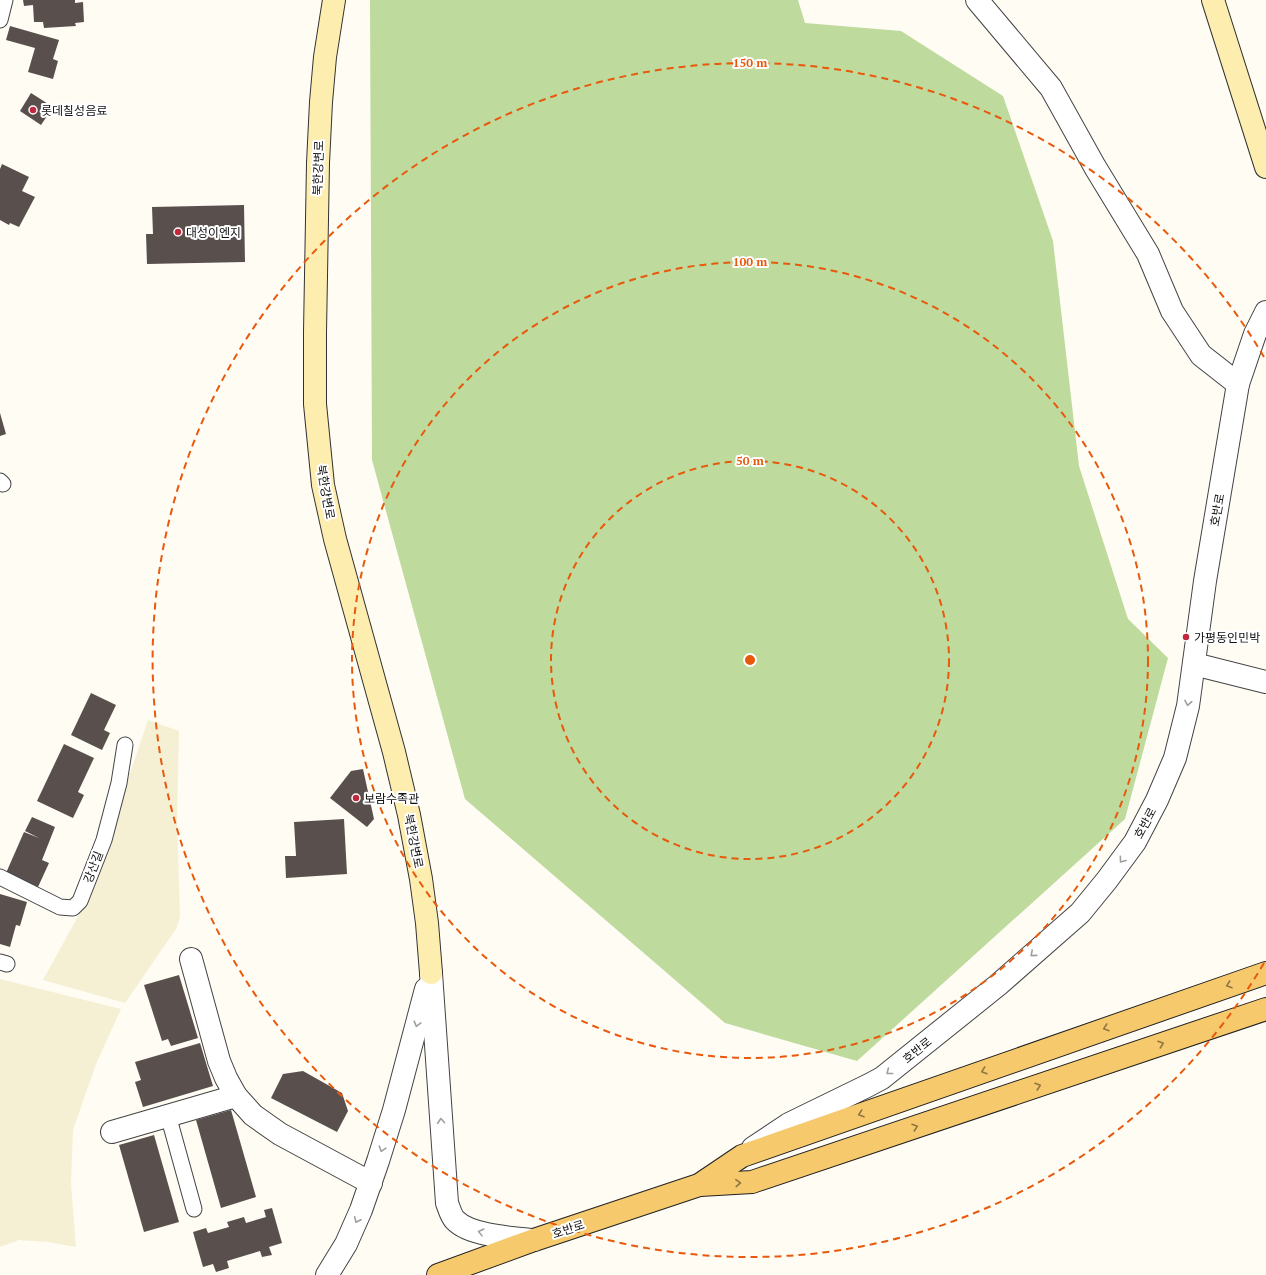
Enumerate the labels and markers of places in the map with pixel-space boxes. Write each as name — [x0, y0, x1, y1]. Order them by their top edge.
place label: 롯데칠성음료 — [41, 103, 107, 118]
marker: 롯데칠성음료 — [28, 105, 38, 115]
place label: 대성이엔지 — [186, 225, 241, 240]
marker: 대성이엔지 — [173, 227, 183, 237]
place label: 가평동인민박 — [1194, 630, 1260, 645]
marker: 가평동인민박 — [1181, 632, 1191, 642]
centre of rings — [743, 653, 757, 667]
place label: 보람수족관 — [364, 791, 419, 806]
marker: 보람수족관 — [351, 793, 361, 803]

